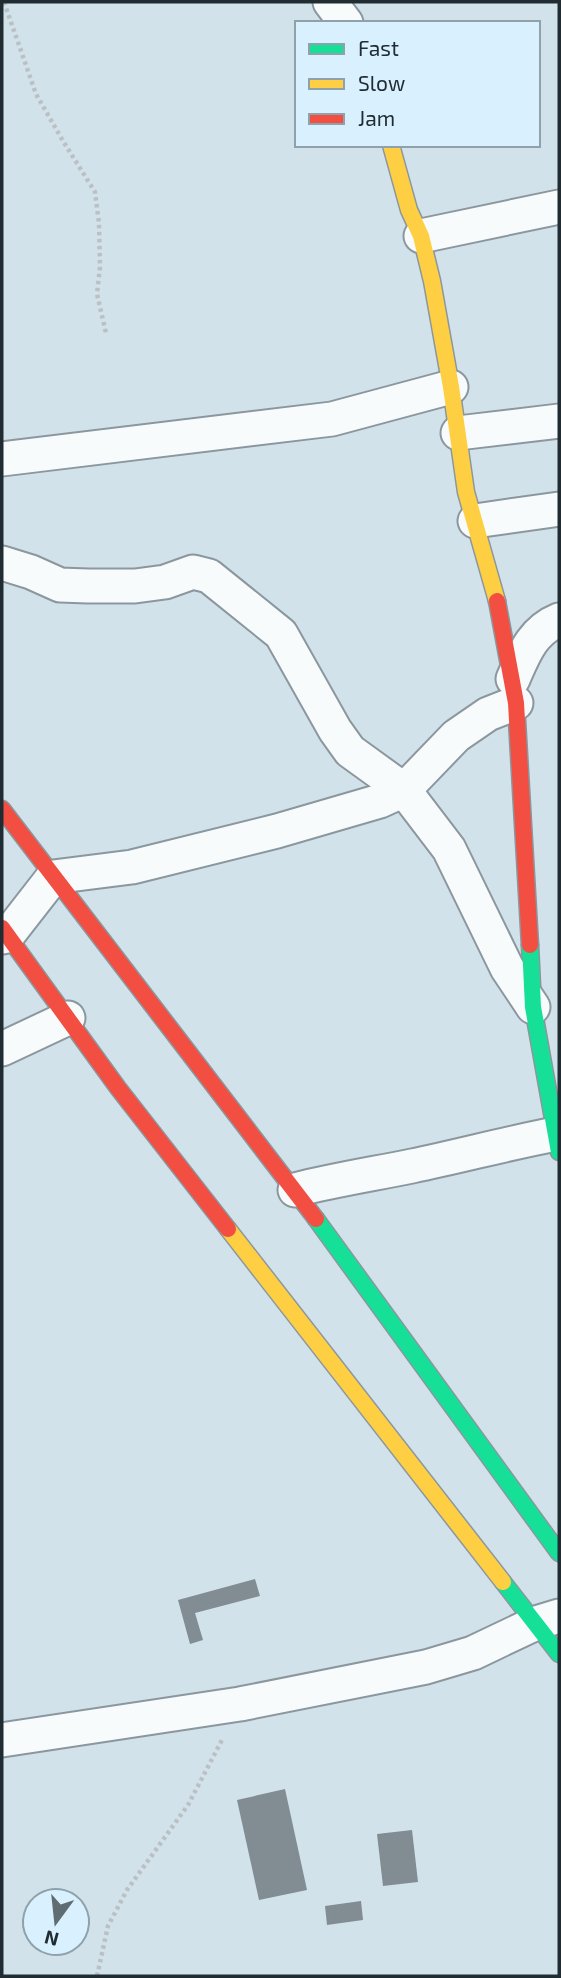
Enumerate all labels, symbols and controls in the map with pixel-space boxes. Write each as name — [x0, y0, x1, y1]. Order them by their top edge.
legend — [295, 21, 540, 147]
text: Fast — [358, 35, 399, 60]
text: Slow — [358, 70, 405, 95]
text: Jam — [358, 105, 395, 130]
north arrow — [21, 1887, 91, 1957]
text: N — [42, 1926, 61, 1952]

